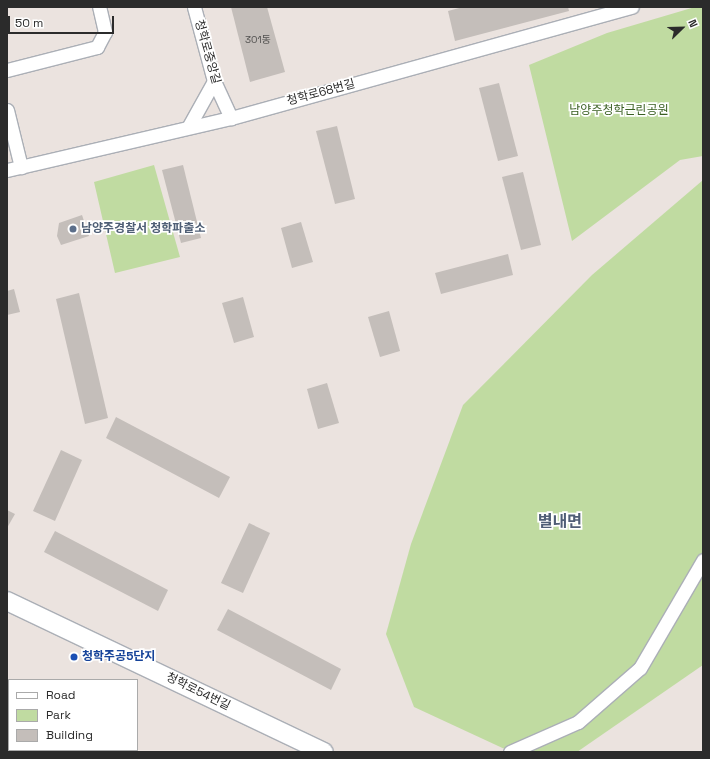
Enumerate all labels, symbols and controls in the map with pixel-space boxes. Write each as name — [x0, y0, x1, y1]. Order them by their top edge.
scale bar — [10, 8, 116, 34]
north arrow — [662, 8, 702, 48]
text: 50 m — [15, 15, 43, 31]
text: N — [685, 17, 701, 29]
street label: 청학로중앙길 — [191, 18, 223, 86]
house number: 301동 — [245, 34, 271, 46]
street label: 청학로68번길 — [285, 77, 357, 109]
park label: 남양주청학근린공원 — [569, 104, 669, 118]
place label: 남양주경찰서 청학파출소 — [81, 222, 205, 236]
marker: 남양주경찰서 청학파출소 — [68, 224, 78, 234]
district label: 별내면 — [538, 512, 582, 532]
place label: 청학주공5단지 — [82, 650, 155, 664]
marker: 청학주공5단지 — [69, 652, 79, 662]
street label: 청학로54번길 — [163, 670, 233, 714]
legend — [8, 679, 138, 751]
text: Road — [46, 687, 75, 703]
text: Park — [46, 707, 71, 723]
text: Building — [46, 727, 93, 743]

